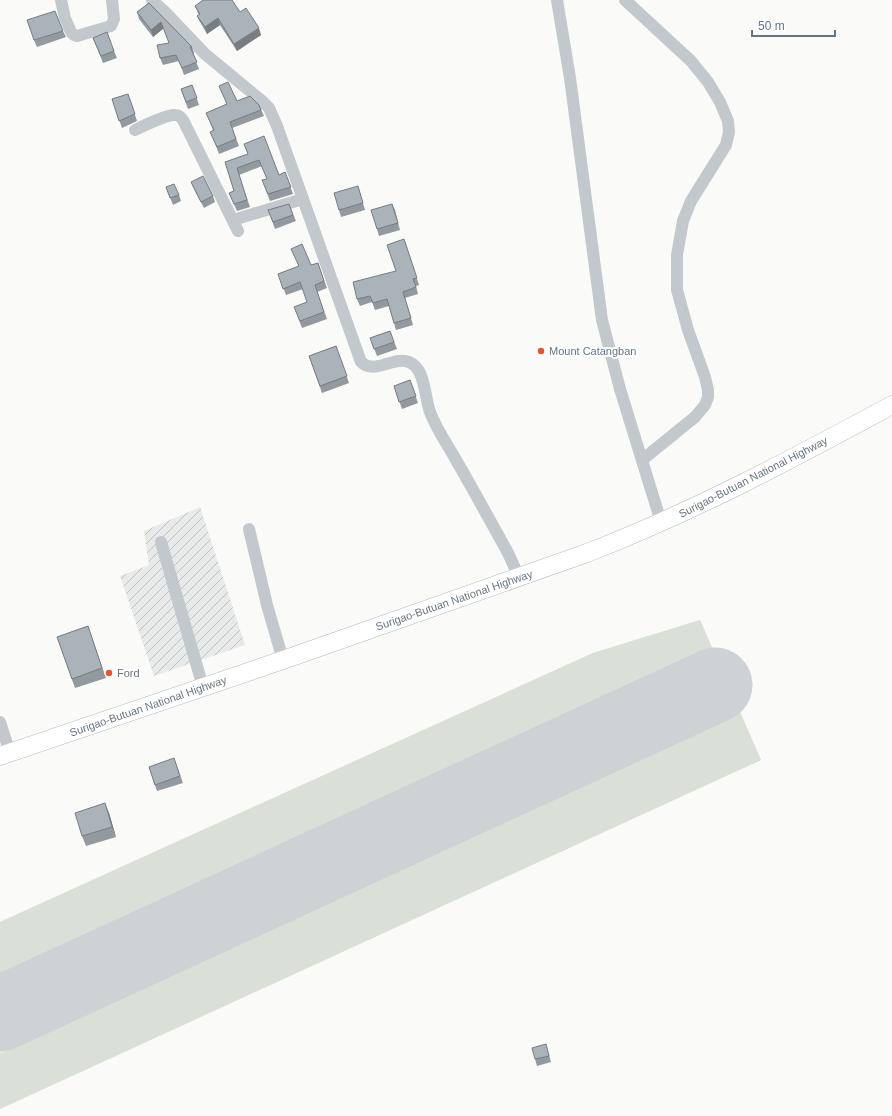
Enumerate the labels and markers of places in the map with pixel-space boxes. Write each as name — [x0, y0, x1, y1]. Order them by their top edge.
place label: Mount Catangban — [549, 345, 636, 357]
marker: Mount Catangban — [536, 346, 546, 356]
place label: Ford — [117, 667, 140, 679]
marker: Ford — [104, 668, 114, 678]

